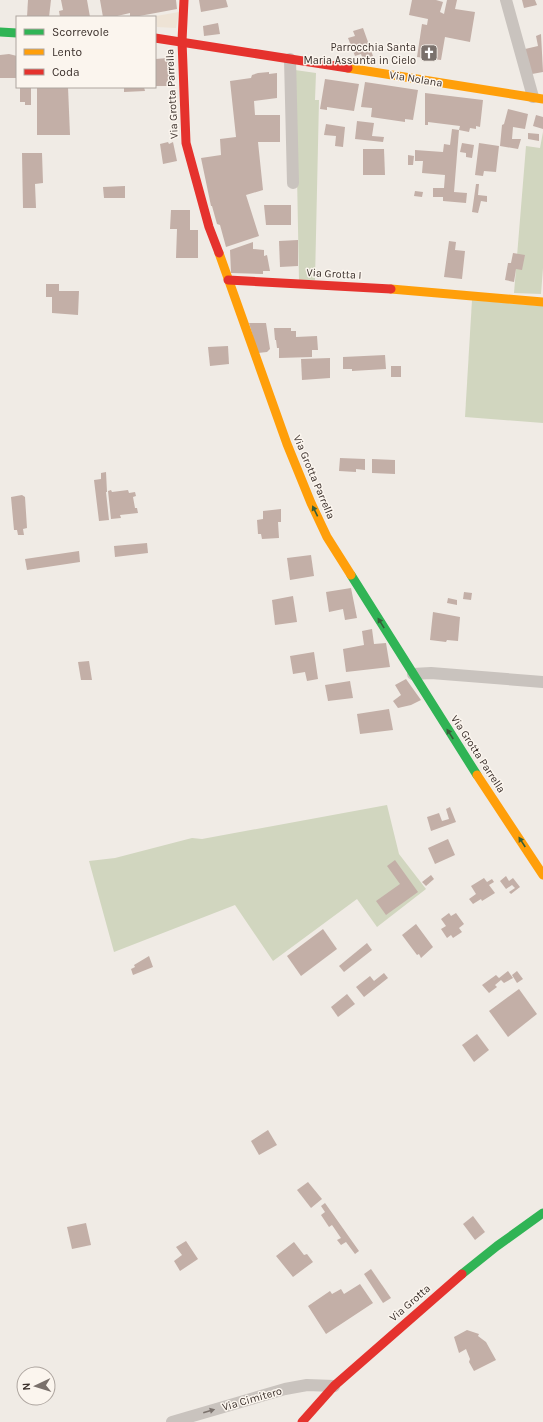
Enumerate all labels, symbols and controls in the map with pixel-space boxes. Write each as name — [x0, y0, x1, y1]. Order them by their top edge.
legend — [16, 16, 156, 88]
text: Scorrevole — [52, 25, 109, 39]
place label: Parrocchia Santa Maria Assunta in Cielo — [303, 41, 416, 67]
church icon: Parrocchia Santa Maria Assunta in Cielo — [419, 43, 439, 63]
text: Lento — [52, 45, 82, 59]
street label: Via Grotta Parrella — [163, 49, 181, 139]
text: Coda — [52, 65, 80, 79]
street label: Via Nolana — [389, 68, 443, 90]
street label: Via Grotta I — [306, 266, 362, 282]
street label: Via Grotta Parrella — [290, 433, 338, 521]
one-way arrow — [312, 506, 318, 517]
one-way arrow — [377, 618, 385, 628]
street label: Via Grotta Parrella — [448, 713, 508, 795]
one-way arrow — [446, 728, 454, 739]
one-way arrow — [518, 836, 525, 848]
street label: Via Grotta — [387, 1282, 433, 1324]
north arrow — [16, 1366, 56, 1406]
text: N — [20, 1382, 33, 1391]
street label: Via Cimitero — [221, 1384, 283, 1414]
one-way arrow — [203, 1408, 215, 1414]

